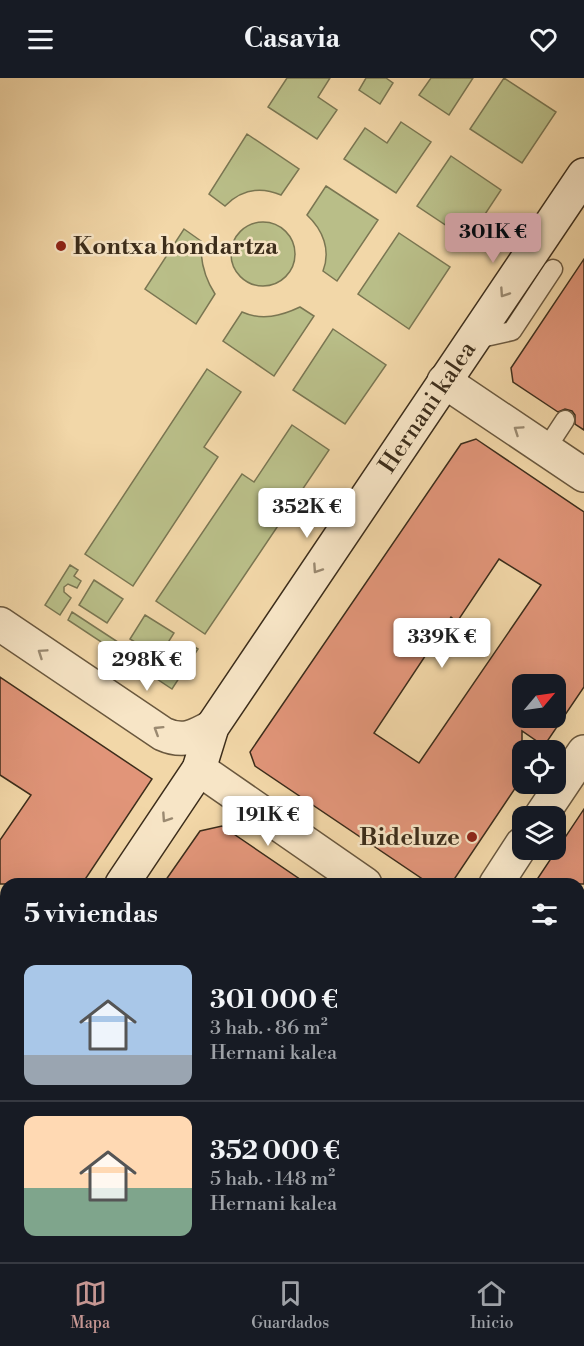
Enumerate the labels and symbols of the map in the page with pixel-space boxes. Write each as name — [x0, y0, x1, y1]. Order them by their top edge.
pin: 301K € — [444, 213, 542, 264]
place label: Kontxa hondartza — [73, 232, 279, 262]
marker: Kontxa hondartza — [54, 239, 68, 253]
one-way arrow — [500, 287, 511, 298]
street label: Hernani kalea — [373, 335, 483, 479]
one-way arrow — [514, 426, 524, 438]
pin: 352K € — [258, 488, 356, 539]
one-way arrow — [313, 563, 325, 573]
pin: 339K € — [393, 618, 491, 669]
pin: 298K € — [98, 641, 196, 692]
one-way arrow — [37, 649, 48, 660]
north arrow — [512, 674, 566, 728]
one-way arrow — [154, 726, 164, 738]
pin: 191K € — [219, 796, 317, 847]
one-way arrow — [163, 811, 174, 822]
place label: Bideluze — [359, 823, 460, 853]
marker: Bideluze — [465, 830, 479, 844]

